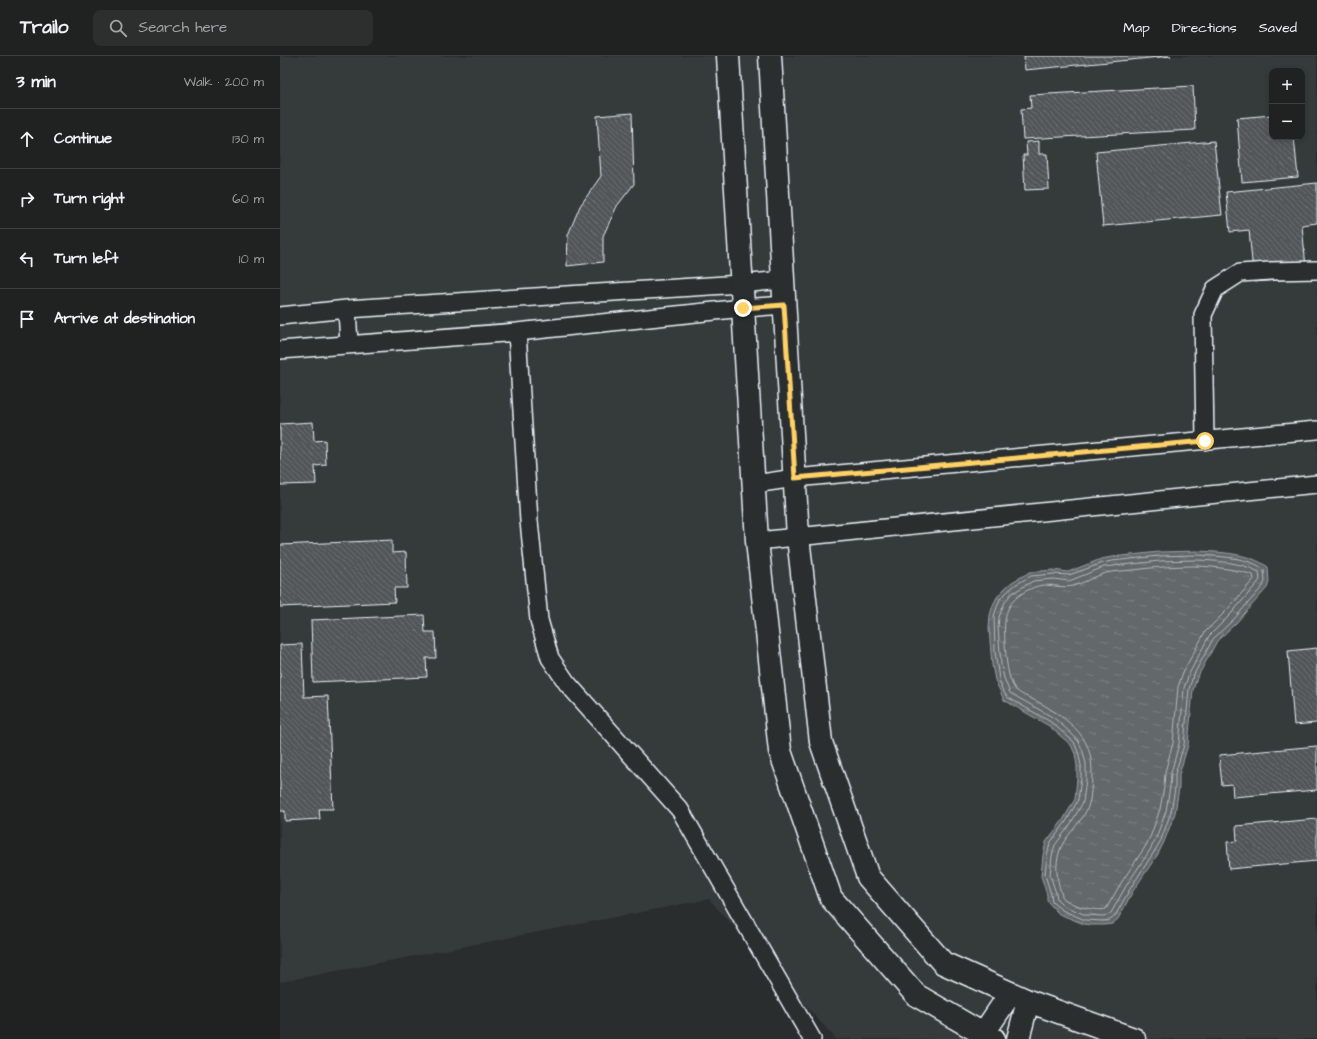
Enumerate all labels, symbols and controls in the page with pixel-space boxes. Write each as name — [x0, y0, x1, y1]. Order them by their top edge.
search box — [93, 10, 373, 46]
text: Trailo — [20, 14, 69, 41]
icon: search — [107, 17, 129, 39]
text: Search here — [139, 17, 227, 38]
text: Map — [1123, 18, 1150, 38]
text: Directions — [1172, 18, 1237, 38]
text: Saved — [1259, 18, 1297, 38]
map controls — [1269, 68, 1305, 140]
button: + — [1269, 68, 1305, 104]
text: 3 min — [16, 70, 56, 94]
text: Walk · 200 m — [184, 73, 264, 91]
button: − — [1269, 104, 1305, 140]
icon: ahead — [16, 128, 38, 150]
text: Continue — [54, 128, 112, 149]
text: 130 m — [232, 130, 264, 148]
icon: right — [16, 188, 38, 210]
text: Turn right — [54, 188, 125, 209]
text: 60 m — [232, 190, 264, 208]
icon: left — [16, 248, 38, 270]
text: Turn left — [54, 248, 118, 269]
text: 10 m — [239, 250, 264, 268]
route end — [734, 299, 752, 317]
icon: arrive — [16, 308, 38, 330]
text: Arrive at destination — [54, 308, 195, 329]
route start — [1196, 432, 1214, 450]

